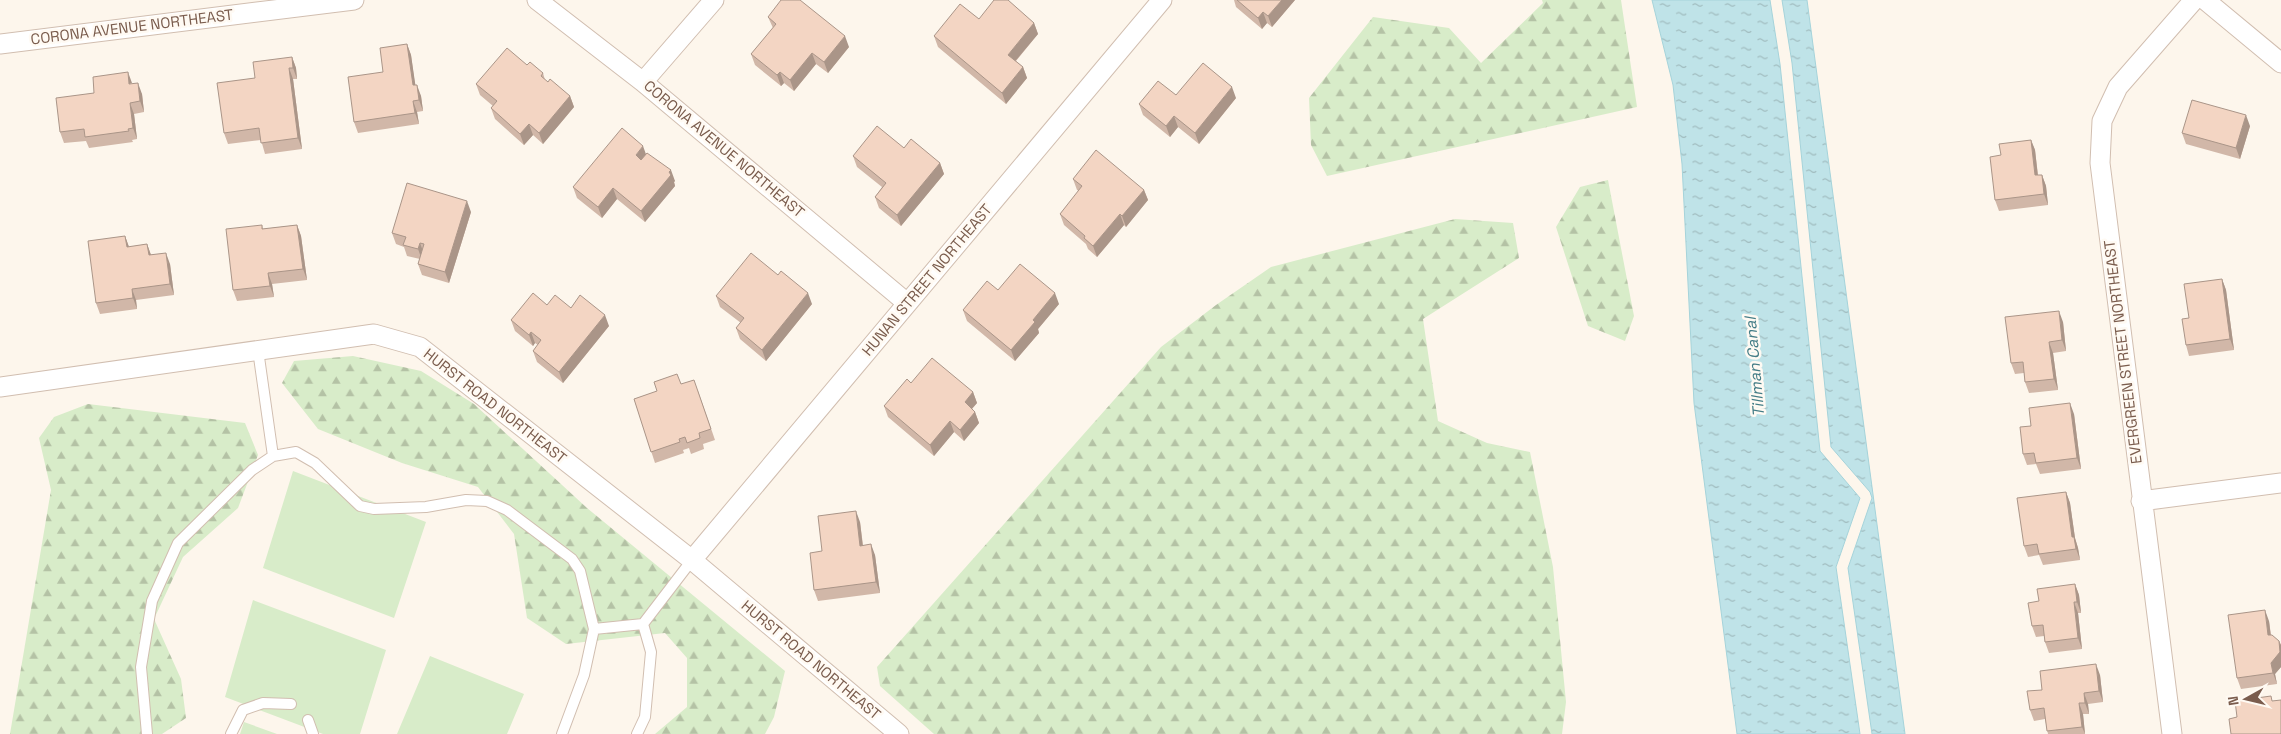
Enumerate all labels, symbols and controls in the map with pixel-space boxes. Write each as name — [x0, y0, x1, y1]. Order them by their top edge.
street label: CORONA AVENUE NORTHEAST — [30, 5, 235, 48]
street label: CORONA AVENUE NORTHEAST — [640, 76, 809, 222]
street label: HUNAN STREET NORTHEAST — [857, 200, 996, 360]
street label: EVERGREEN STREET NORTHEAST — [2099, 239, 2146, 465]
water label: Tillman Canal — [1739, 314, 1769, 418]
street label: HURST ROAD NORTHEAST — [420, 344, 571, 467]
street label: HURST ROAD NORTHEAST — [738, 596, 885, 724]
north arrow — [2221, 674, 2271, 724]
text: N — [2224, 695, 2243, 707]

